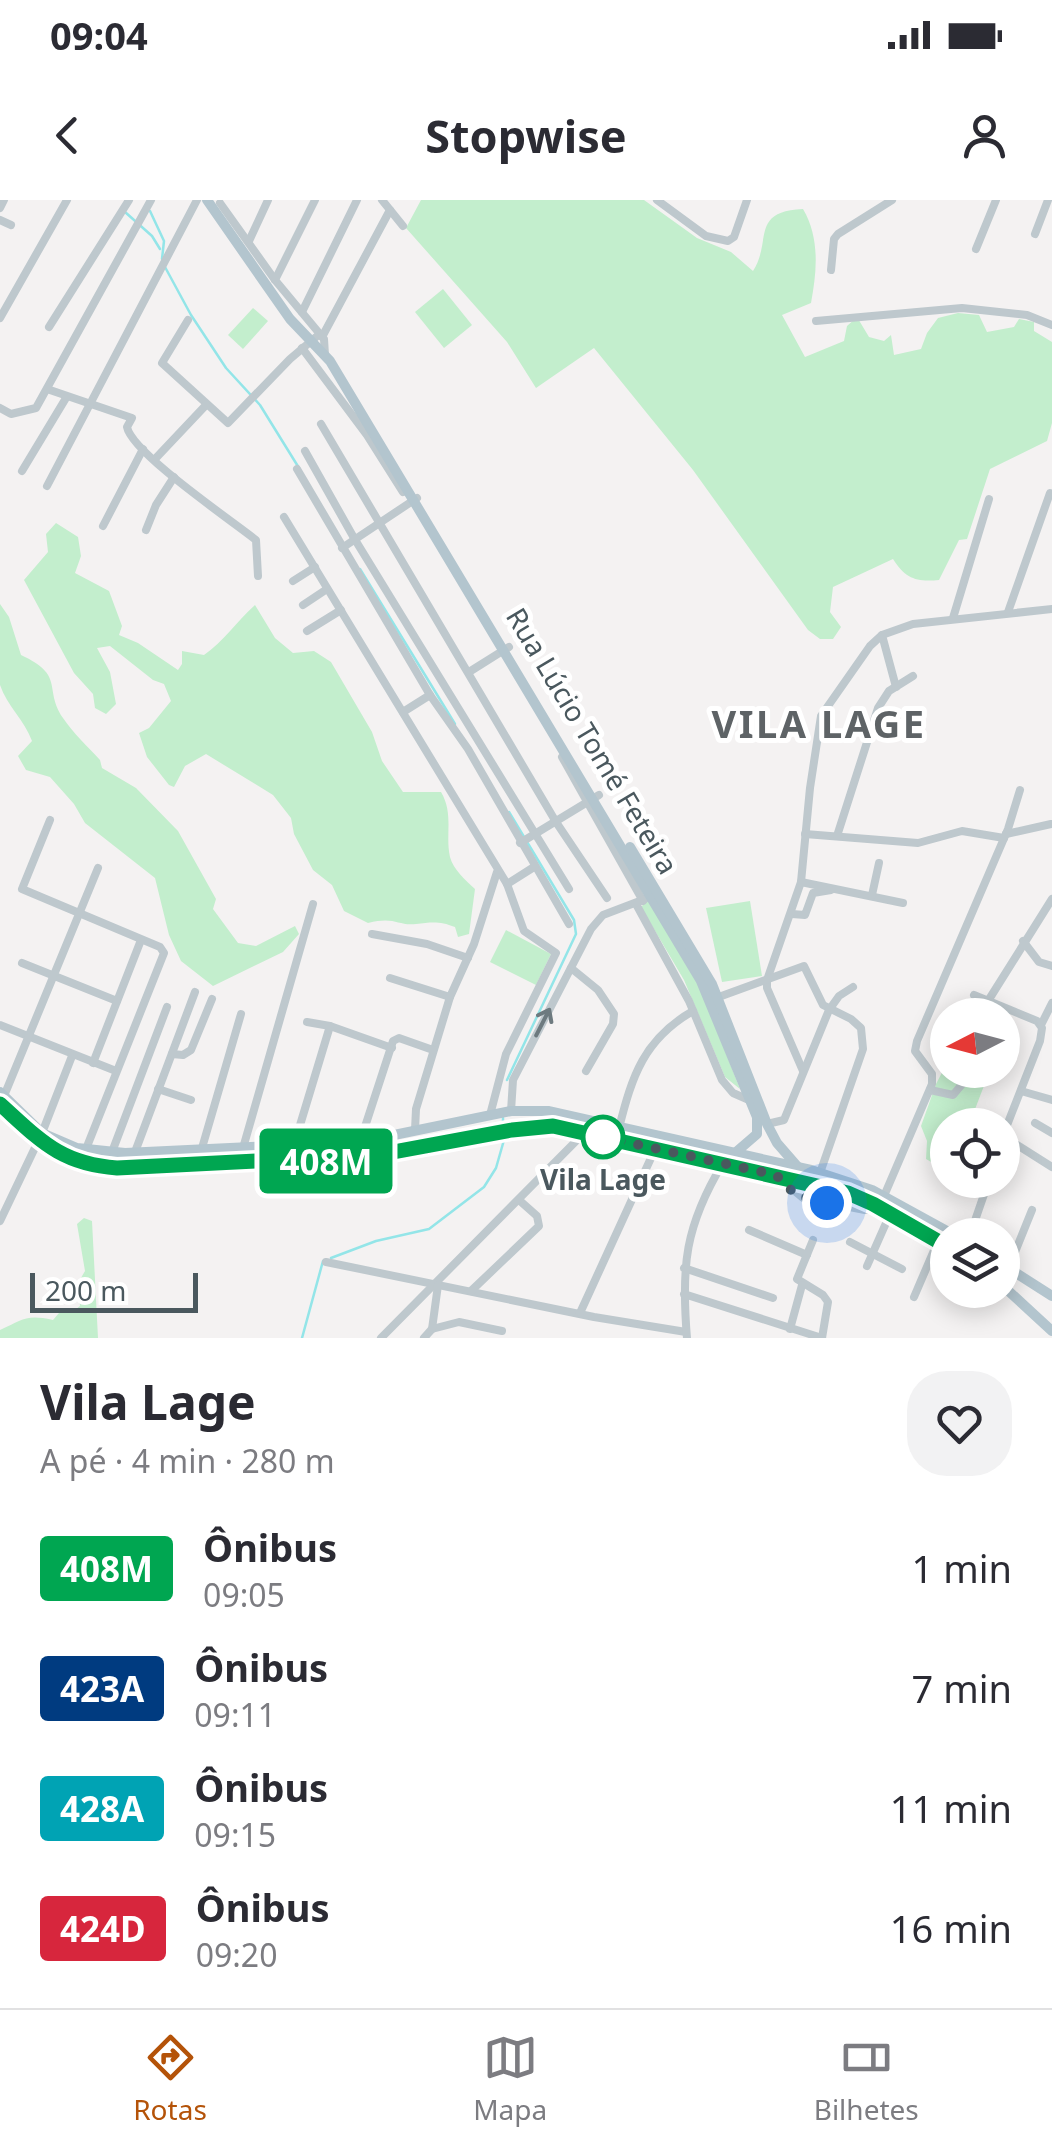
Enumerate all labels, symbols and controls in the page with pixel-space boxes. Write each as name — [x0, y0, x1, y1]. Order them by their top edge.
text: 09:04 — [50, 9, 148, 61]
text: Stopwise — [425, 105, 627, 166]
icon: back — [40, 108, 95, 163]
icon: person — [957, 108, 1012, 163]
street label: Rua Lúcio Tomé Feteira — [498, 600, 688, 881]
district label: VILA LAGE — [712, 697, 926, 749]
north arrow — [930, 998, 1020, 1088]
map controls — [930, 998, 1020, 1308]
one-way arrow — [534, 1007, 553, 1037]
button: locate — [930, 1108, 1020, 1198]
marker: Vila Lage — [582, 1116, 624, 1158]
line badge: 408M — [256, 1128, 396, 1194]
text: 408M — [279, 1138, 373, 1185]
place label: Vila Lage — [540, 1160, 666, 1198]
your location — [802, 1178, 852, 1228]
button: layers — [930, 1218, 1020, 1308]
scale bar — [30, 1268, 198, 1312]
text: 200 m — [45, 1271, 127, 1309]
text: Vila Lage — [40, 1369, 256, 1434]
button: heart — [907, 1371, 1012, 1476]
text: A pé · 4 min · 280 m — [40, 1439, 335, 1482]
text: Ônibus — [203, 1521, 337, 1573]
text: 1 min — [912, 1542, 1012, 1594]
text: 408M — [60, 1545, 153, 1592]
text: 09:05 — [203, 1573, 285, 1616]
text: Ônibus — [194, 1641, 328, 1693]
text: 7 min — [912, 1662, 1012, 1714]
text: 423A — [60, 1665, 144, 1712]
text: 09:11 — [194, 1693, 276, 1736]
text: Ônibus — [194, 1761, 328, 1813]
text: 11 min — [890, 1782, 1012, 1834]
text: 428A — [60, 1785, 144, 1832]
text: 09:15 — [194, 1813, 276, 1856]
text: Ônibus — [196, 1881, 330, 1933]
text: 16 min — [890, 1902, 1012, 1954]
text: 424D — [60, 1905, 146, 1952]
text: 09:20 — [196, 1933, 277, 1976]
tab: Rotas — [133, 2030, 207, 2128]
tab: Mapa — [473, 2030, 547, 2128]
tab: Bilhetes — [814, 2030, 919, 2128]

